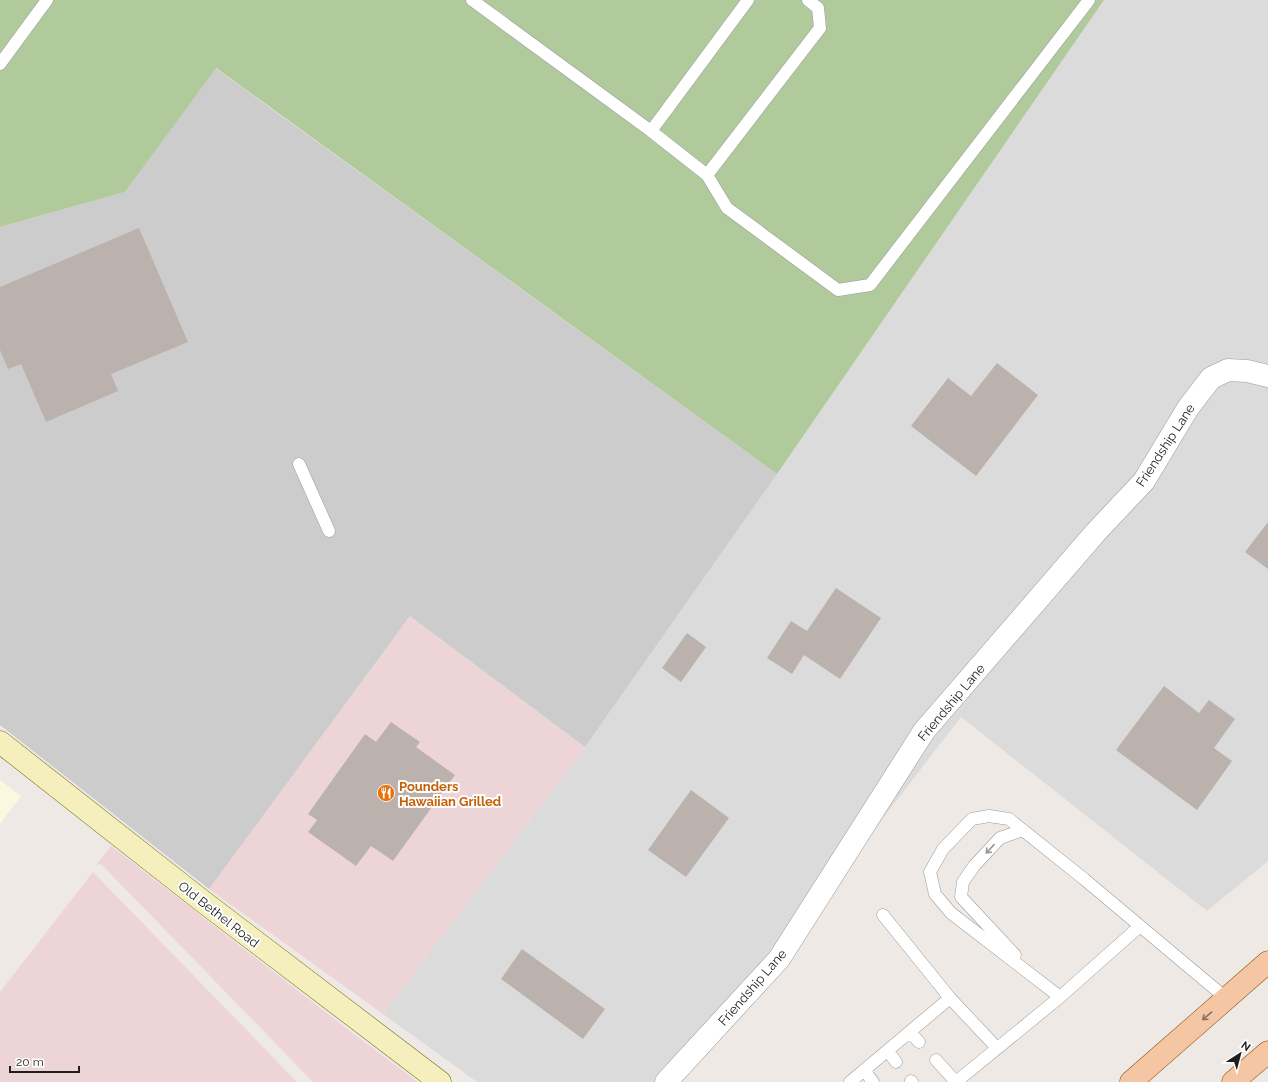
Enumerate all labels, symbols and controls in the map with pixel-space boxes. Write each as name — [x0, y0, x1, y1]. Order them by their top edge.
street label: Friendship Lane — [1133, 401, 1198, 490]
street label: Friendship Lane — [915, 661, 988, 744]
place label: Pounders Hawaiian Grilled — [399, 779, 501, 809]
restaurant icon: Pounders Hawaiian Grilled — [376, 783, 396, 803]
one-way arrow — [985, 844, 995, 854]
street label: Old Bethel Road — [175, 878, 262, 951]
street label: Friendship Lane — [715, 946, 790, 1028]
one-way arrow — [1202, 1011, 1212, 1020]
north arrow — [1220, 1034, 1260, 1074]
text: N — [1238, 1039, 1253, 1054]
scale bar — [10, 1048, 79, 1074]
text: 20 m — [16, 1055, 44, 1069]

